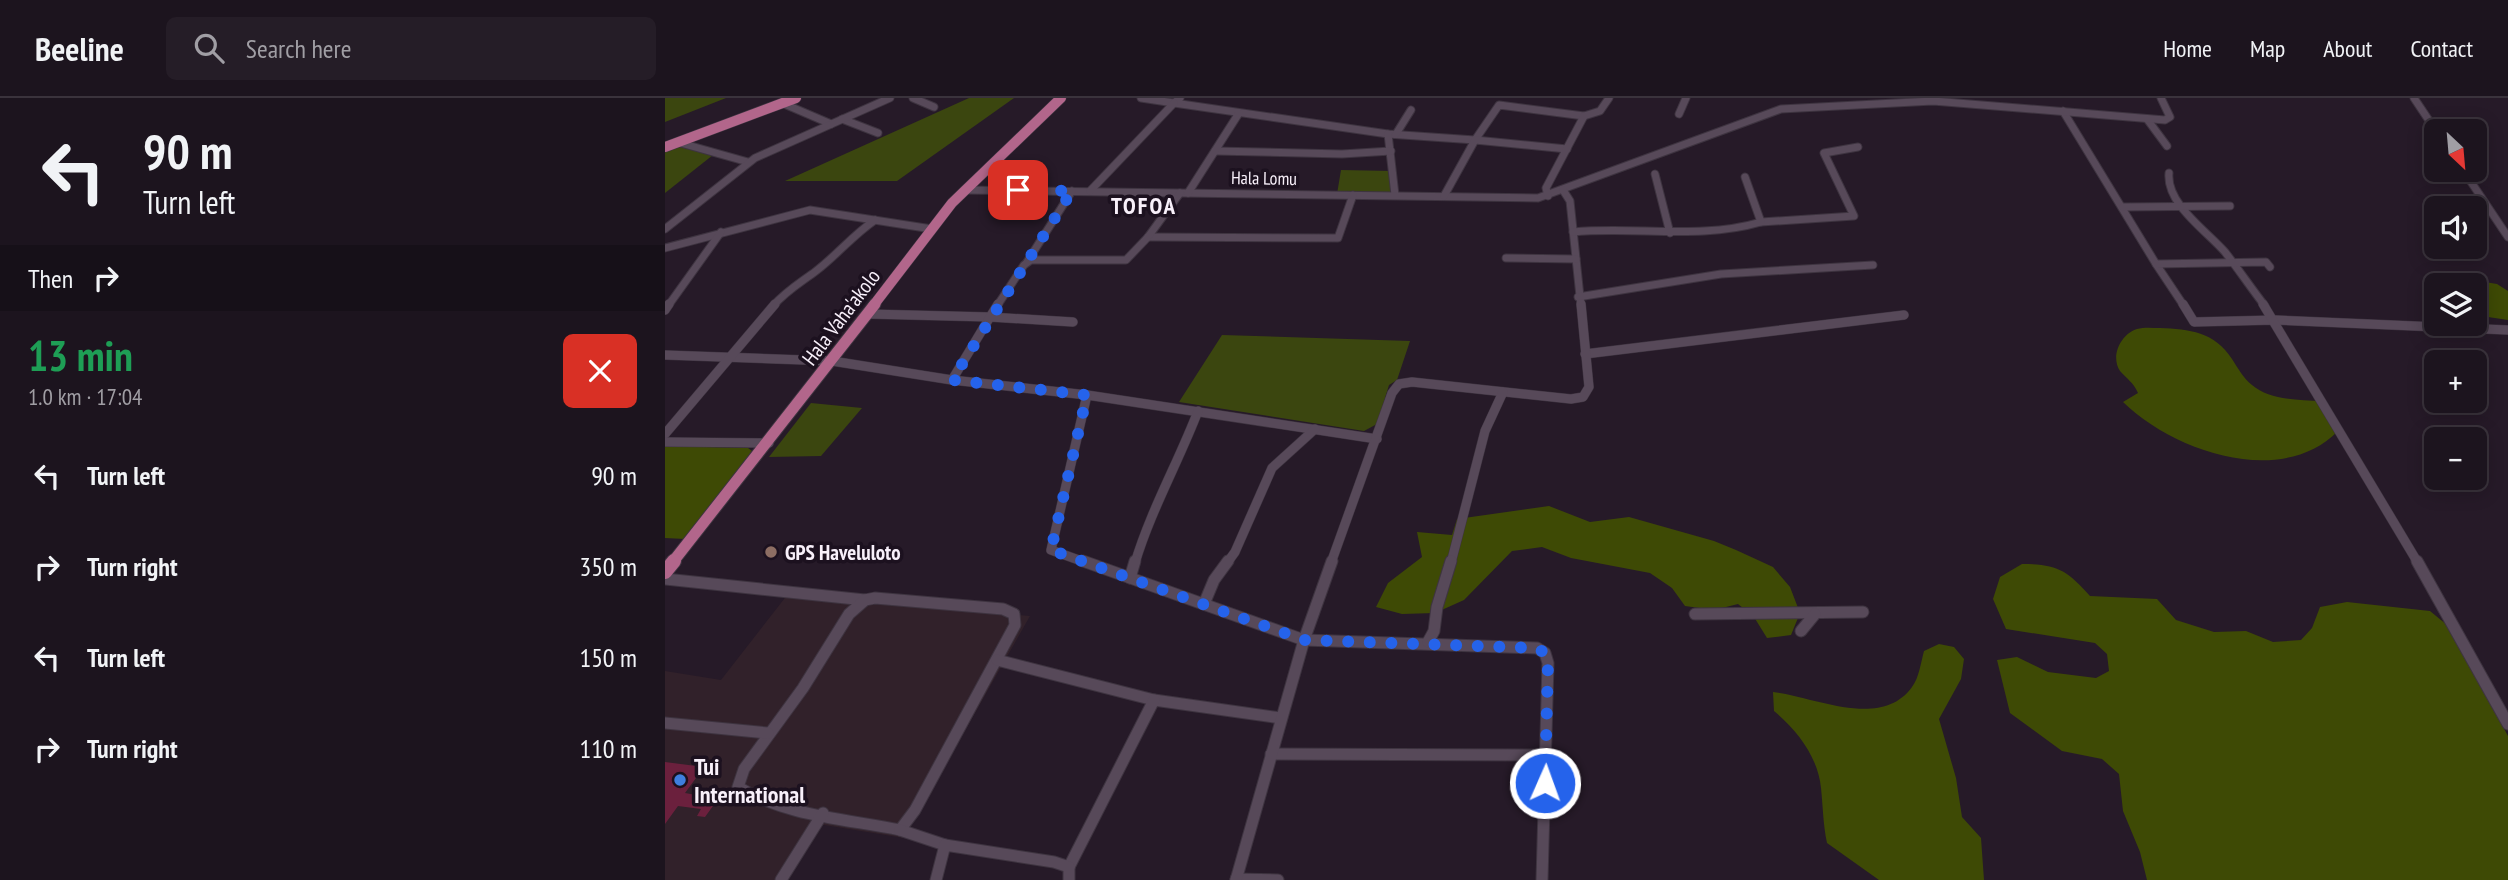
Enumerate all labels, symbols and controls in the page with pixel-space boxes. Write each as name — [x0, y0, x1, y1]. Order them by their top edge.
search box — [166, 17, 656, 80]
text: Beeline — [35, 27, 124, 70]
icon: search — [190, 29, 228, 67]
text: Search here — [246, 32, 351, 65]
text: Home — [2163, 33, 2212, 64]
text: Map — [2250, 33, 2285, 64]
text: About — [2323, 33, 2372, 64]
text: Contact — [2410, 33, 2473, 64]
text: 90 m — [143, 119, 232, 183]
north arrow — [2424, 119, 2487, 182]
map controls — [2424, 119, 2487, 490]
icon: left — [28, 126, 119, 217]
pin — [988, 160, 1048, 220]
street label: Hala Lomu — [1231, 166, 1297, 190]
icon: arrive — [999, 171, 1037, 209]
text: Turn left — [143, 181, 235, 223]
district label: TOFOA — [1111, 191, 1177, 220]
button: sound — [2424, 196, 2487, 259]
icon: right — [87, 259, 125, 297]
text: Then — [28, 262, 73, 295]
street label: Hala Vaha'akolo — [796, 263, 886, 371]
button: layers — [2424, 273, 2487, 336]
text: 13 min — [28, 328, 133, 383]
button: close — [563, 334, 637, 408]
button: + — [2424, 350, 2487, 413]
text: 1.0 km · 17:04 — [28, 382, 142, 411]
button: − — [2424, 427, 2487, 490]
icon: left — [28, 457, 66, 495]
text: Turn left — [87, 459, 165, 492]
text: 90 m — [591, 459, 637, 492]
place label: GPS Haveluloto — [785, 539, 901, 566]
marker: GPS Haveluloto — [763, 544, 779, 560]
icon: right — [28, 548, 66, 586]
text: Turn right — [87, 550, 178, 583]
text: 350 m — [579, 550, 637, 583]
icon: left — [28, 639, 66, 677]
text: Turn left — [87, 641, 165, 674]
text: 150 m — [579, 641, 637, 674]
icon: right — [28, 730, 66, 768]
text: Turn right — [87, 732, 178, 765]
text: 110 m — [579, 732, 637, 765]
position arrow — [1508, 746, 1582, 820]
place label: Tui International — [694, 751, 805, 810]
marker: Tui International — [672, 772, 688, 788]

